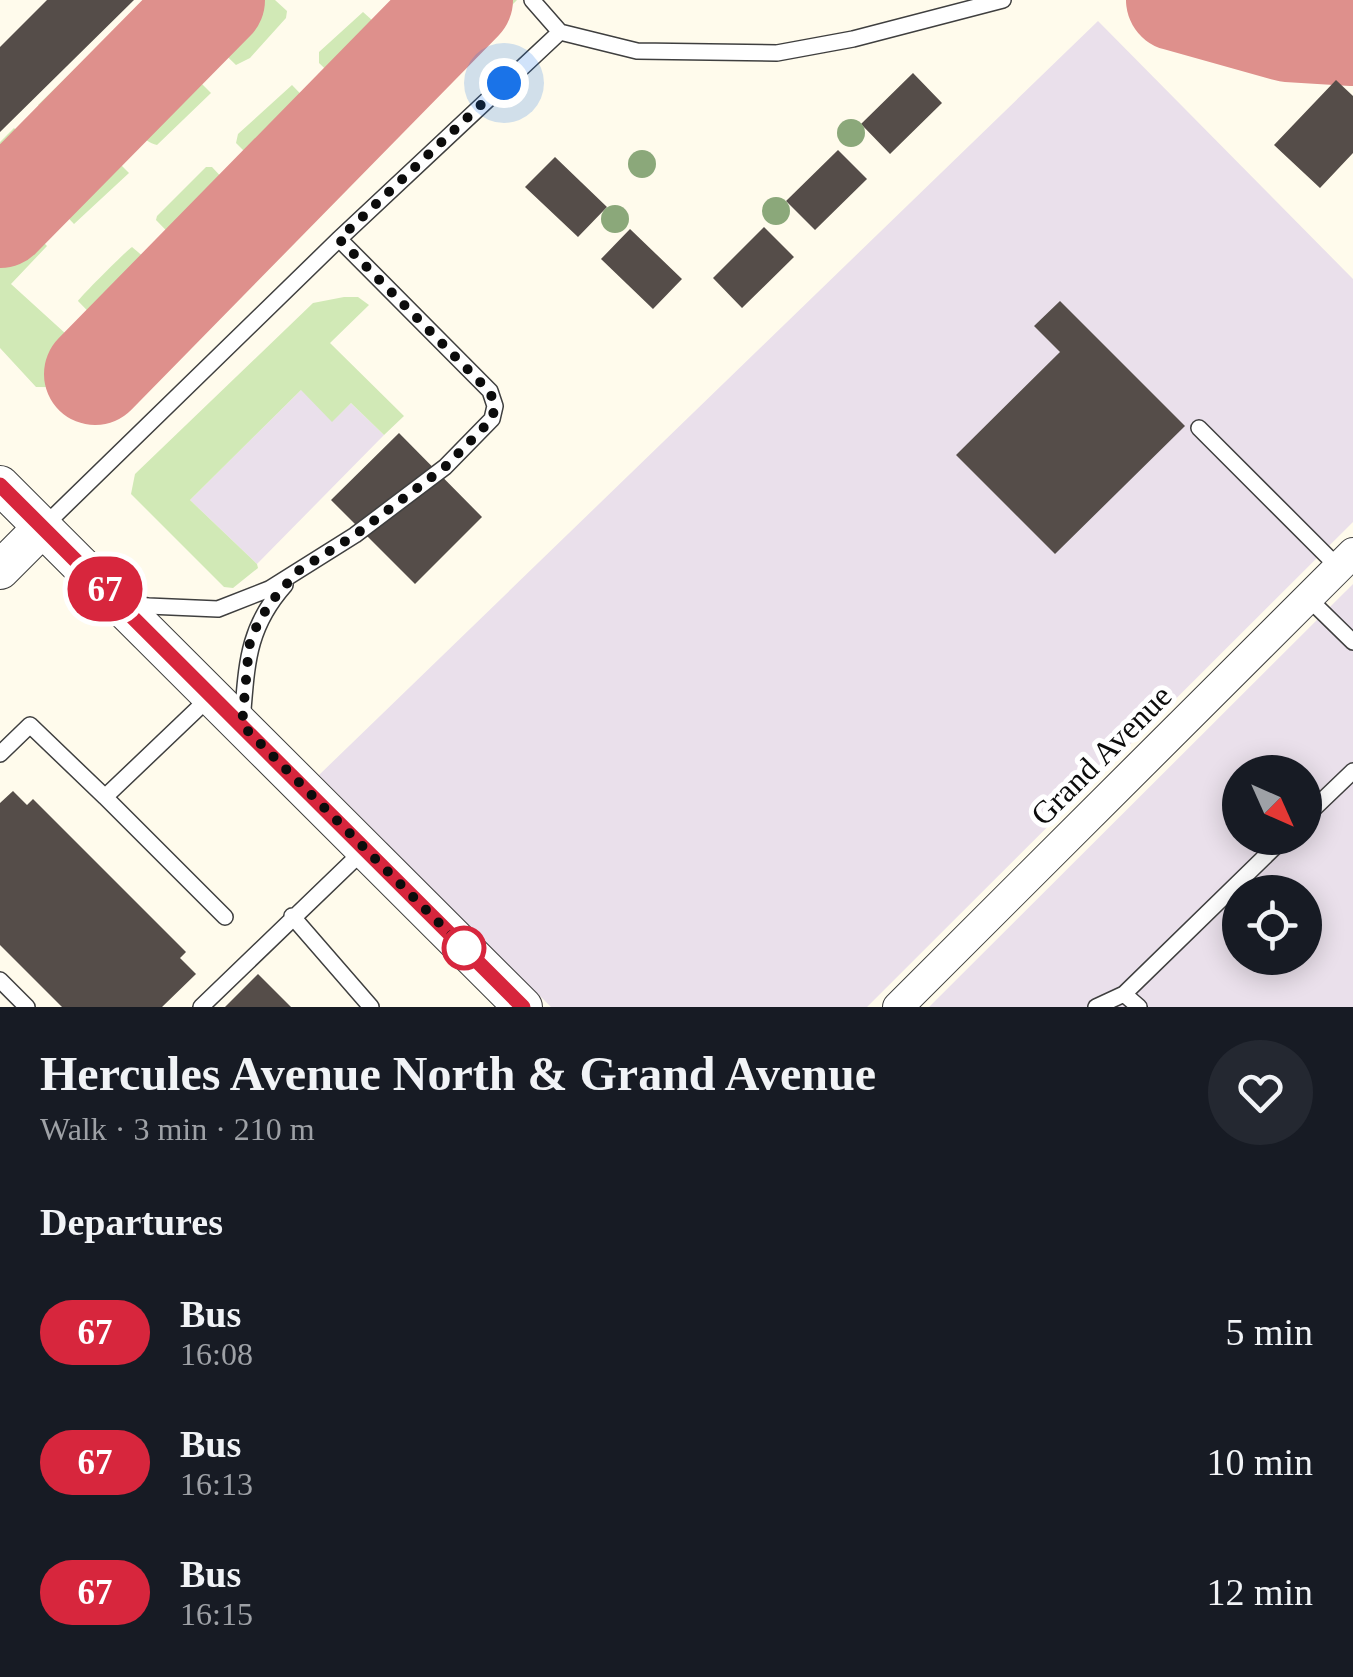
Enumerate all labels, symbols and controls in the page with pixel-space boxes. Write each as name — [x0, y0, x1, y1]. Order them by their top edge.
your location — [479, 58, 529, 108]
line badge: 67 — [60, 556, 150, 622]
text: 67 — [88, 570, 123, 609]
street label: Grand Avenue — [1023, 677, 1179, 833]
north arrow — [1222, 755, 1322, 855]
map controls — [1222, 755, 1322, 975]
button: locate — [1222, 875, 1322, 975]
unlabelled marker — [443, 927, 485, 969]
button: heart — [1208, 1040, 1313, 1145]
text: Hercules Avenue North & Grand Avenue — [40, 1047, 876, 1100]
text: Walk · 3 min · 210 m — [40, 1111, 315, 1147]
text: Departures — [40, 1201, 223, 1243]
text: Bus — [180, 1293, 241, 1335]
text: 5 min — [1225, 1311, 1313, 1353]
text: 67 — [78, 1313, 113, 1352]
text: 16:08 — [180, 1336, 253, 1372]
text: Bus — [180, 1423, 241, 1465]
text: 10 min — [1206, 1441, 1313, 1483]
text: 67 — [78, 1443, 113, 1482]
text: 16:13 — [180, 1466, 253, 1502]
text: Bus — [180, 1553, 241, 1595]
text: 12 min — [1206, 1571, 1313, 1613]
text: 67 — [78, 1573, 113, 1612]
text: 16:15 — [180, 1596, 253, 1632]

